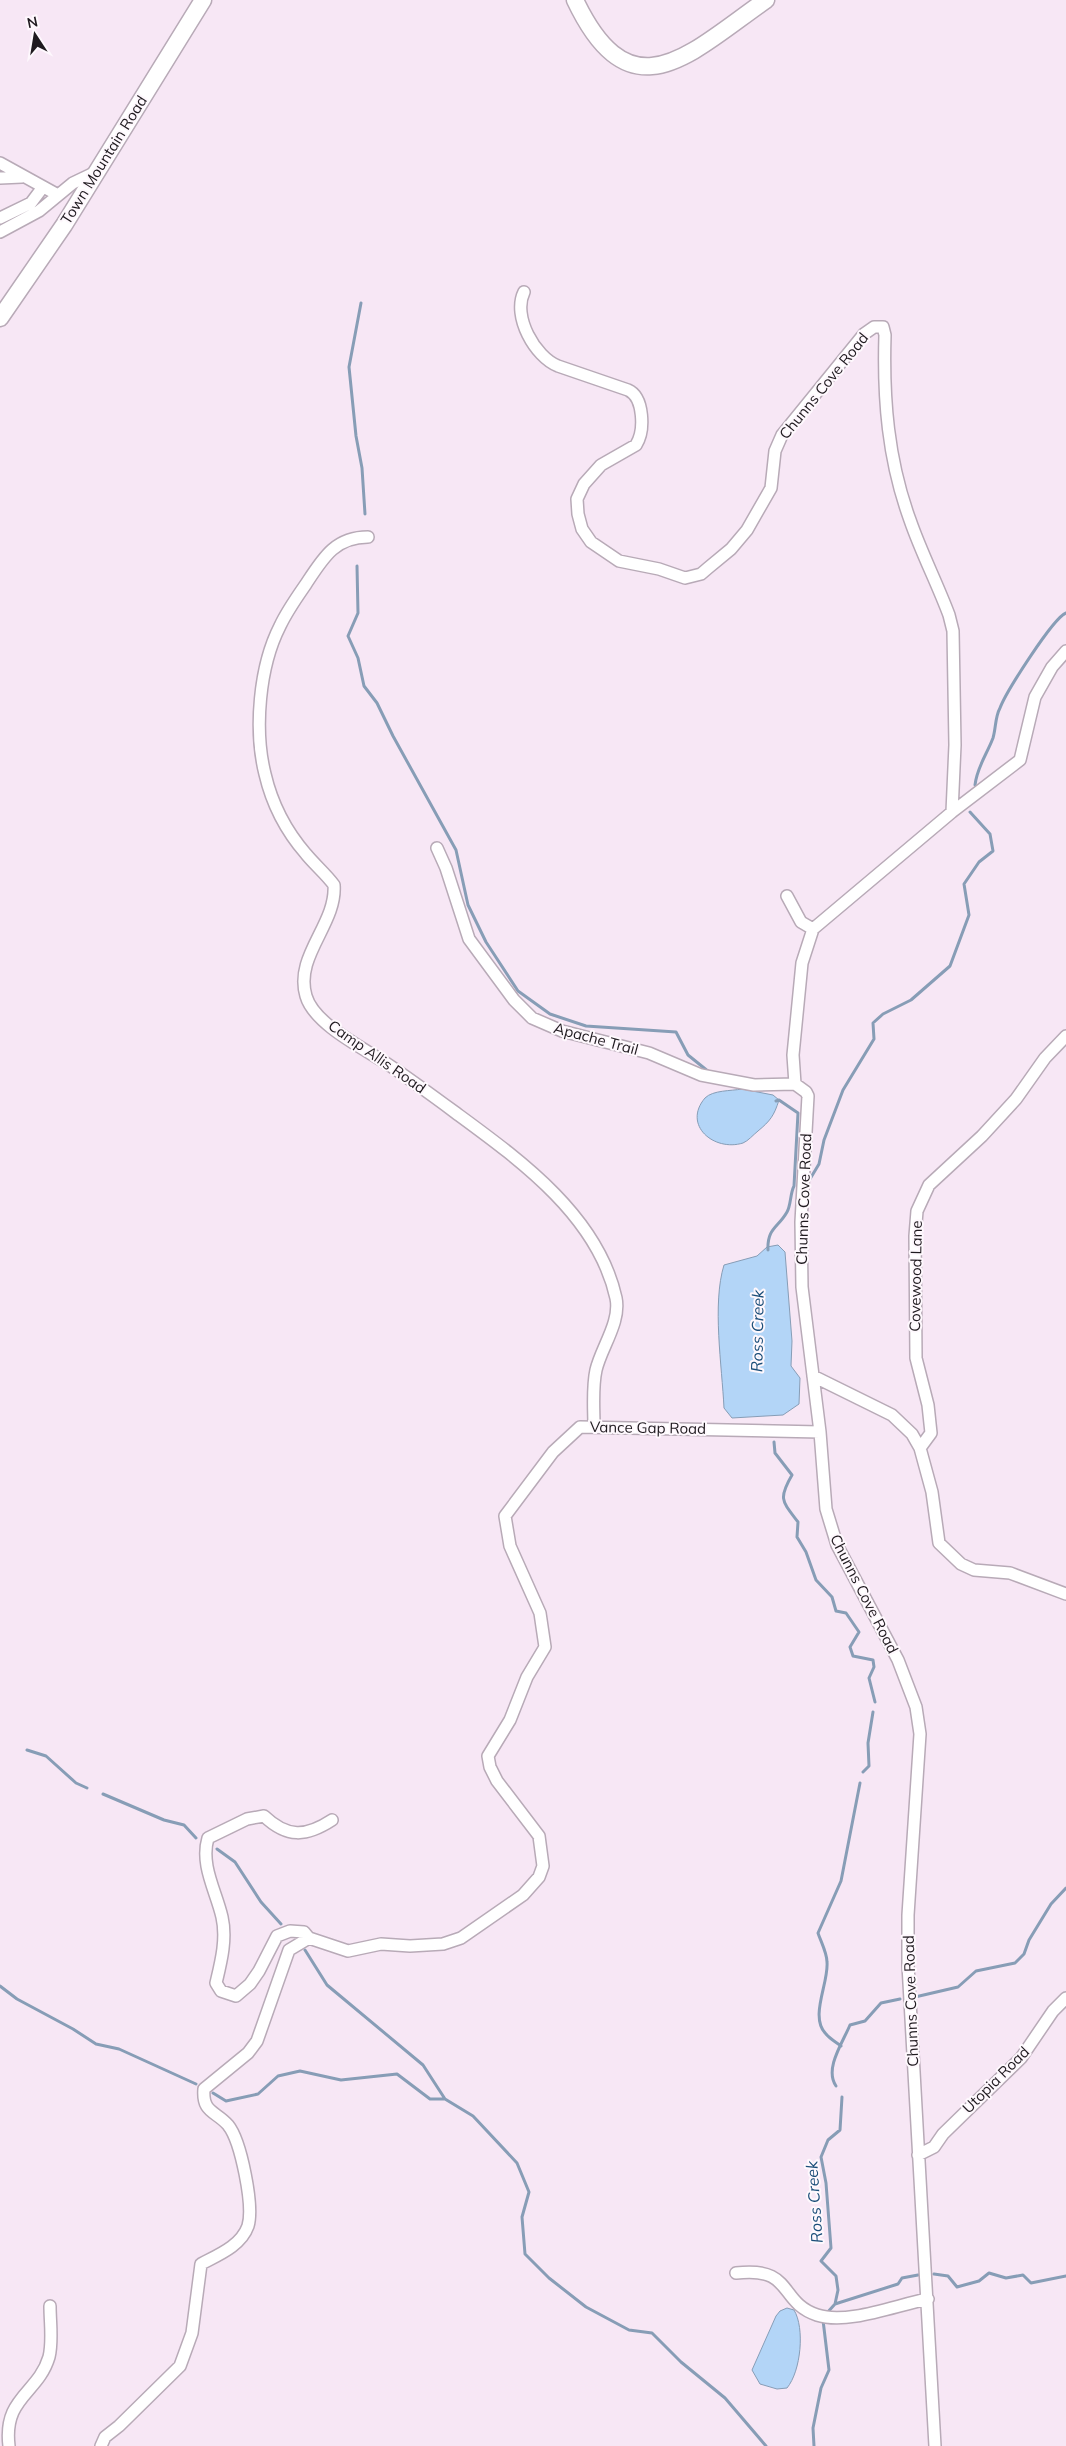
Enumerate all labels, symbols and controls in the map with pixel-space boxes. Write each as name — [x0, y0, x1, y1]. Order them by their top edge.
north arrow — [10, 10, 60, 60]
text: N — [25, 12, 39, 32]
street label: Town Mountain Road — [56, 92, 151, 228]
street label: Chunns Cove Road — [775, 329, 872, 443]
street label: Camp Allis Road — [325, 1016, 430, 1097]
street label: Apache Trail — [552, 1018, 640, 1059]
street label: Chunns Cove Road — [792, 1133, 815, 1265]
street label: Covewood Lane — [905, 1220, 926, 1332]
water label: Ross Creek — [746, 1289, 768, 1372]
street label: Vance Gap Road — [590, 1417, 706, 1438]
street label: Chunns Cove Road — [826, 1531, 903, 1657]
street label: Chunns Cove Road — [899, 1935, 922, 2067]
street label: Utopia Road — [958, 2042, 1033, 2117]
water label: Ross Creek — [801, 2159, 827, 2244]

